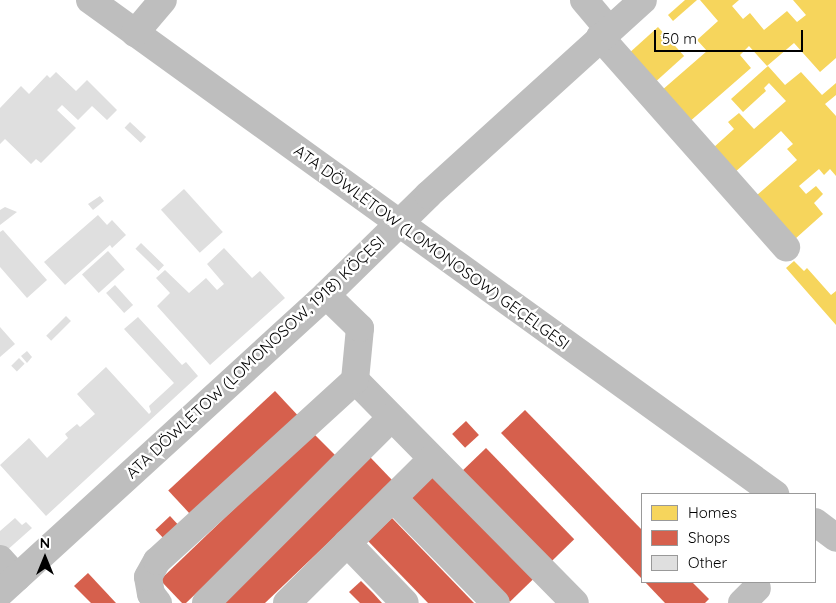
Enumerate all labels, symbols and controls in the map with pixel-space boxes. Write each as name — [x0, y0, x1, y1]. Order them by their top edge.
scale bar — [656, 20, 805, 52]
text: 50 m — [662, 29, 697, 48]
street label: ATA DÖWLETOW (LOMONOSOW) GEÇELGESI — [291, 141, 573, 353]
street label: ATA DÖWLETOW (LOMONOSOW, 1918) KÖÇESI — [122, 232, 388, 482]
legend — [641, 493, 816, 583]
text: Homes — [688, 503, 737, 522]
text: Shops — [688, 528, 730, 547]
north arrow — [20, 533, 70, 583]
text: N — [40, 534, 50, 552]
text: Other — [688, 553, 727, 572]

